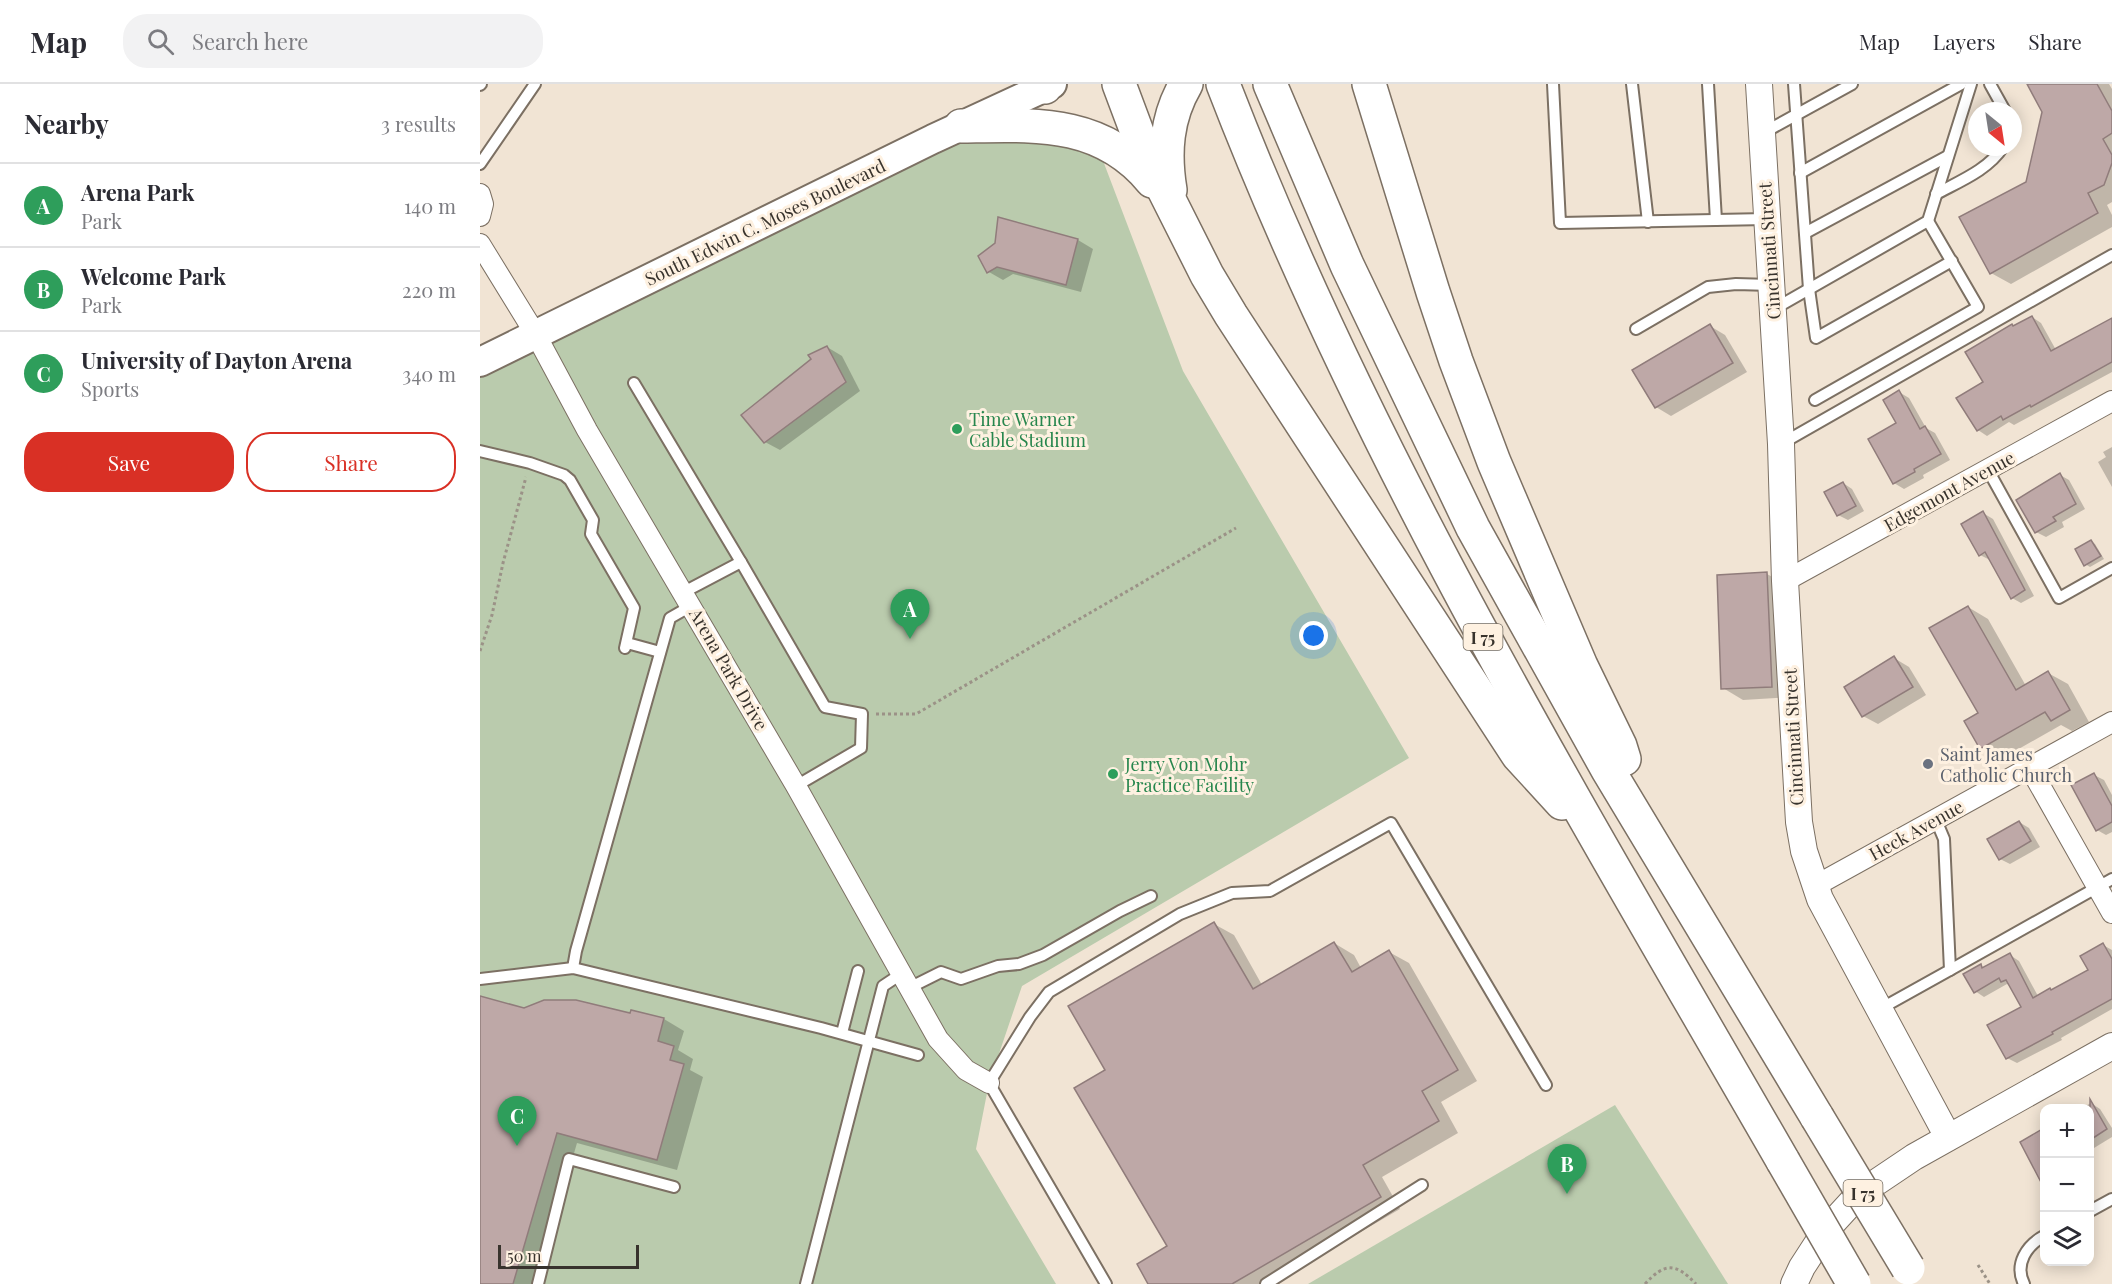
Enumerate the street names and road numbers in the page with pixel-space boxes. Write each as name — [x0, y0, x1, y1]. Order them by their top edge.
street label: South Edwin C. Moses Boulevard — [641, 153, 890, 291]
street label: Cincinnati Street — [1752, 181, 1786, 320]
street label: Edgemont Avenue — [1879, 445, 2019, 537]
street label: Arena Park Drive — [684, 603, 774, 734]
road number: I 75 — [1464, 624, 1502, 650]
street label: Cincinnati Street — [1777, 667, 1809, 806]
street label: Heck Avenue — [1865, 794, 1967, 866]
road number: I 75 — [1844, 1180, 1882, 1206]

